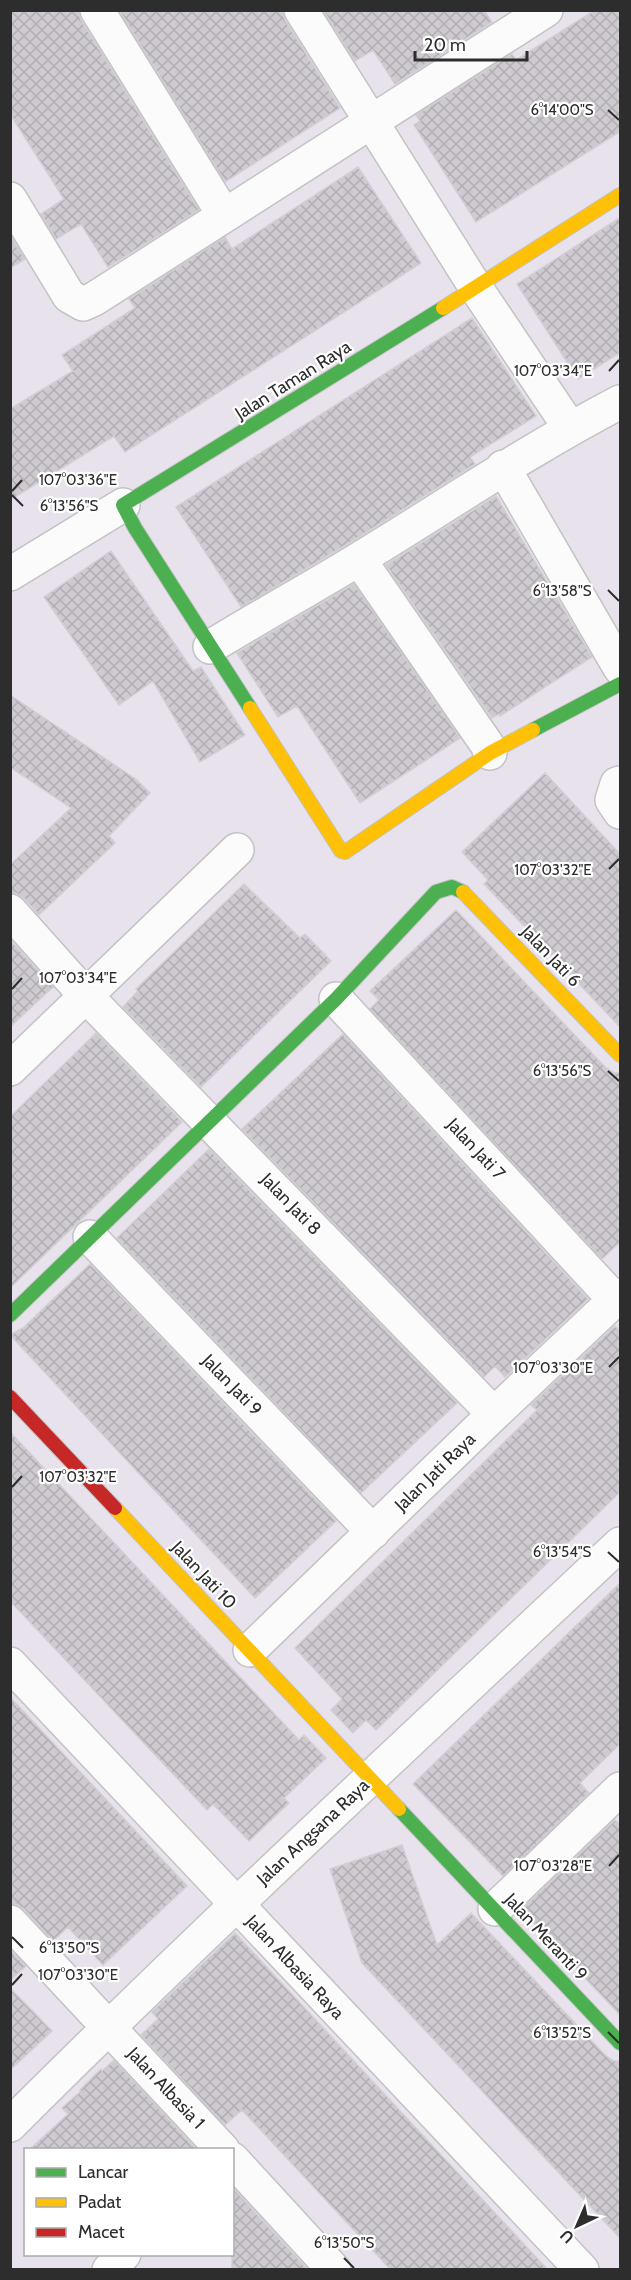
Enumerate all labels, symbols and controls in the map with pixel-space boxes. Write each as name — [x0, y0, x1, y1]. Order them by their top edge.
scale bar — [415, 24, 528, 62]
text: 20 m — [424, 34, 466, 56]
text: 6°14'00"S — [530, 101, 594, 119]
street label: Jalan Taman Raya — [230, 335, 355, 425]
text: 107°03'34"E — [514, 362, 592, 380]
text: 107°03'36"E — [39, 471, 117, 489]
text: 6°13'56"S — [40, 497, 99, 515]
text: 6°13'58"S — [532, 582, 592, 600]
text: 107°03'32"E — [514, 861, 592, 879]
street label: Jalan Jati 6 — [516, 920, 586, 991]
text: 107°03'34"E — [39, 969, 117, 987]
text: 6°13'56"S — [533, 1062, 592, 1080]
street label: Jalan Jati 7 — [441, 1113, 510, 1184]
street label: Jalan Jati 8 — [255, 1168, 326, 1240]
street label: Jalan Jati 9 — [197, 1349, 267, 1420]
text: 107°03'30"E — [513, 1359, 593, 1377]
street label: Jalan Jati Raya — [389, 1428, 480, 1517]
text: 107°03'32"E — [39, 1468, 117, 1486]
street label: Jalan Jati 10 — [166, 1536, 241, 1614]
text: 6°13'54"S — [533, 1543, 591, 1561]
street label: Jalan Angsana Raya — [251, 1774, 374, 1890]
text: 107°03'28"E — [514, 1857, 592, 1875]
street label: Jalan Meranti 9 — [499, 1888, 592, 1985]
street label: Jalan Albasia Raya — [240, 1910, 349, 2024]
text: 6°13'50"S — [39, 1939, 99, 1957]
text: 107°03'30"E — [38, 1966, 118, 1984]
text: 6°13'52"S — [533, 2024, 591, 2042]
street label: Jalan Albasia 1 — [122, 2042, 209, 2133]
legend — [24, 2148, 234, 2256]
text: Lancar — [78, 2161, 129, 2183]
text: Padat — [78, 2191, 121, 2213]
north arrow — [547, 2196, 607, 2256]
text: Macet — [78, 2221, 124, 2243]
text: U — [556, 2226, 578, 2247]
text: 6°13'50"S — [314, 2234, 374, 2252]

